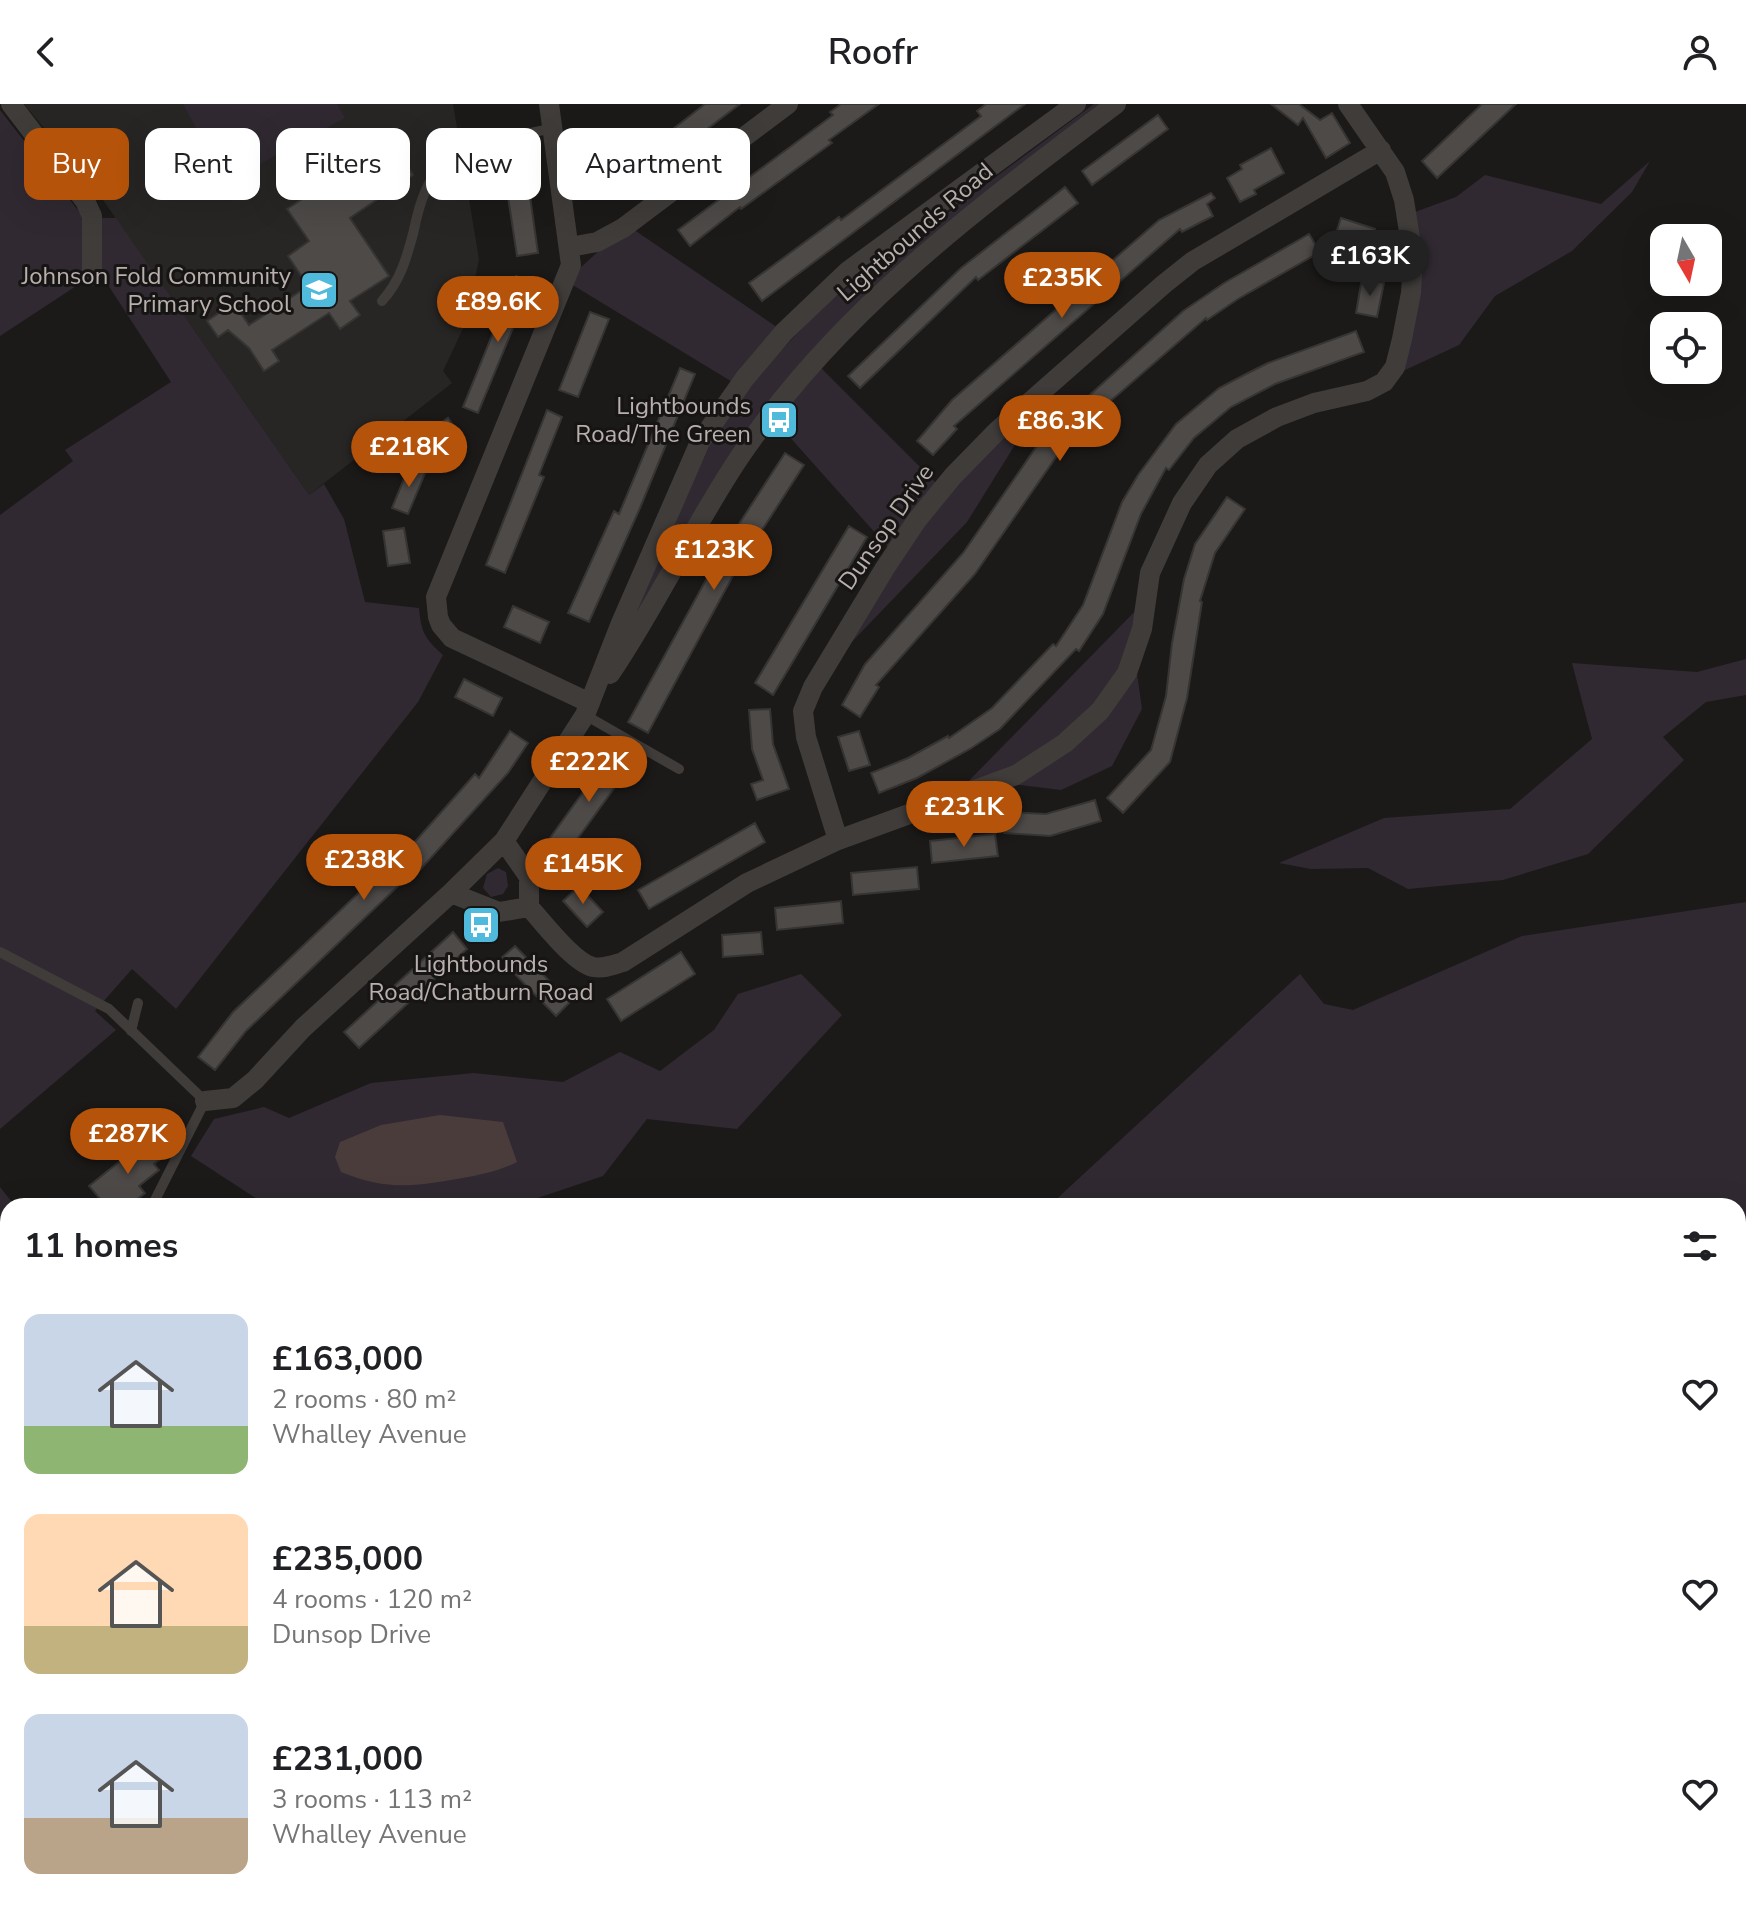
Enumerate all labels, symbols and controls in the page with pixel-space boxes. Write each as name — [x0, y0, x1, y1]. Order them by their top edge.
text: Roofr — [828, 28, 918, 77]
icon: back — [24, 30, 68, 74]
icon: person — [1678, 30, 1722, 74]
chip: Buy — [24, 128, 129, 200]
chip: Rent — [145, 128, 260, 200]
chip: Filters — [276, 128, 410, 200]
chip: New — [426, 128, 541, 200]
chip: Apartment — [557, 128, 750, 200]
street label: Lightbounds Road — [830, 155, 1000, 309]
north arrow — [1650, 224, 1722, 296]
map controls — [1650, 224, 1722, 384]
pin: £163K — [1314, 230, 1426, 298]
text: £163K — [1330, 238, 1410, 273]
pin: £235K — [1006, 252, 1118, 320]
place label: Johnson Fold Community Primary School — [20, 260, 292, 320]
text: £235K — [1022, 260, 1102, 295]
school or university icon: Johnson Fold Community Primary School — [298, 269, 340, 311]
pin: £89.6K — [433, 276, 563, 344]
text: £89.6K — [455, 284, 541, 319]
button: locate — [1650, 312, 1722, 384]
place label: Lightbounds Road/The Green — [575, 390, 751, 450]
pin: £86.3K — [995, 395, 1125, 463]
bus stop icon: Lightbounds Road/The Green — [758, 399, 800, 441]
text: £86.3K — [1017, 403, 1103, 438]
pin: £218K — [353, 421, 465, 489]
text: £218K — [369, 429, 449, 464]
street label: Dunsop Drive — [831, 458, 941, 596]
pin: £123K — [658, 524, 770, 592]
text: £123K — [674, 532, 754, 567]
pin: £222K — [533, 736, 645, 804]
text: £222K — [549, 744, 629, 779]
pin: £231K — [908, 781, 1020, 849]
text: £231K — [924, 789, 1004, 824]
pin: £238K — [308, 834, 420, 902]
pin: £145K — [527, 838, 639, 906]
text: £238K — [324, 842, 404, 877]
text: £145K — [543, 846, 623, 881]
bus stop icon: Lightbounds Road/Chatburn Road — [460, 904, 502, 946]
place label: Lightbounds Road/Chatburn Road — [369, 948, 593, 1008]
pin: £287K — [72, 1108, 184, 1176]
text: £287K — [88, 1116, 168, 1151]
text: 11 homes — [24, 1223, 178, 1269]
icon: filters — [1678, 1224, 1722, 1268]
text: £163,000 — [272, 1336, 423, 1382]
icon: home — [88, 1346, 184, 1442]
icon: heart — [1678, 1372, 1722, 1416]
text: 2 rooms · 80 m² — [272, 1382, 456, 1417]
text: Whalley Avenue — [272, 1417, 467, 1452]
text: £235,000 — [272, 1536, 423, 1582]
icon: home — [88, 1546, 184, 1642]
icon: heart — [1678, 1572, 1722, 1616]
text: 4 rooms · 120 m² — [272, 1582, 472, 1617]
text: Dunsop Drive — [272, 1617, 431, 1652]
text: £231,000 — [272, 1736, 423, 1782]
icon: home — [88, 1746, 184, 1842]
icon: heart — [1678, 1772, 1722, 1816]
text: 3 rooms · 113 m² — [272, 1782, 472, 1817]
text: Whalley Avenue — [272, 1817, 467, 1852]

